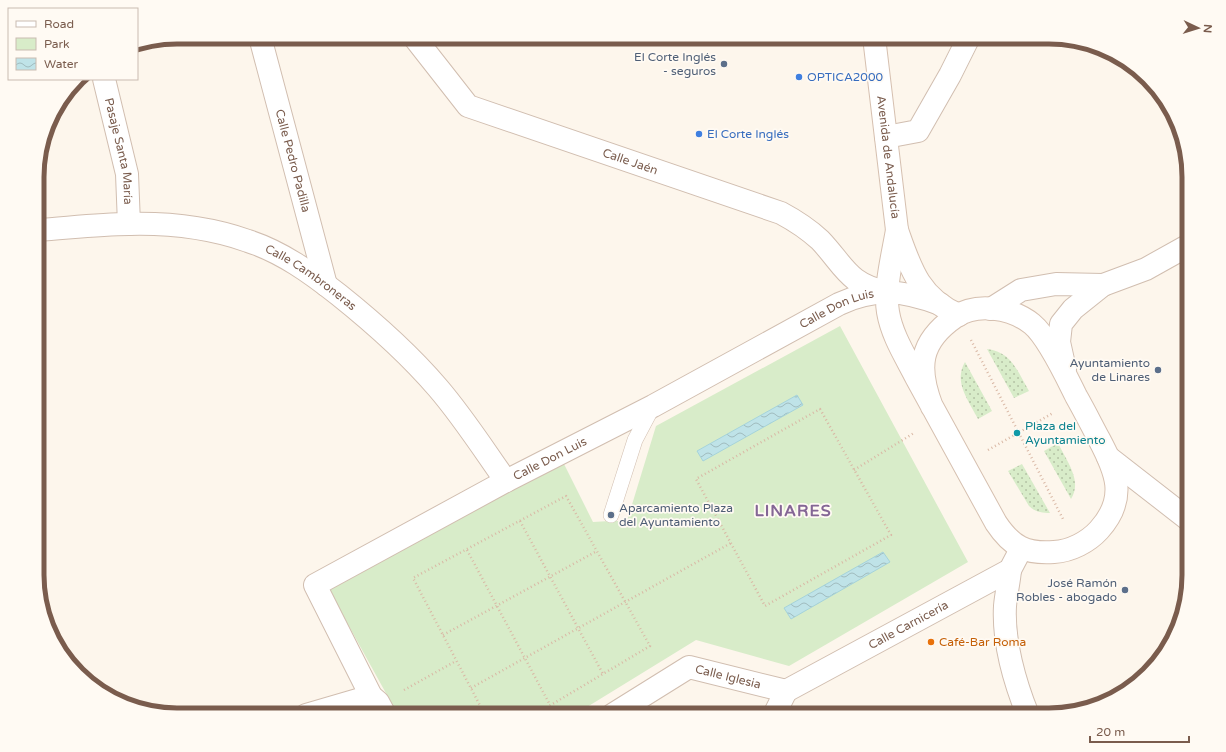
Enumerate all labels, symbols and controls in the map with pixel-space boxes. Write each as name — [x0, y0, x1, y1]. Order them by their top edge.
legend — [8, 8, 138, 80]
north arrow — [1178, 8, 1218, 48]
text: Road — [44, 17, 74, 31]
text: N — [1201, 24, 1214, 34]
text: Park — [44, 37, 70, 51]
place label: El Corte Inglés - seguros — [634, 50, 716, 78]
text: Water — [44, 57, 79, 71]
marker: El Corte Inglés - seguros — [719, 59, 729, 69]
place label: OPTICA2000 — [807, 70, 883, 84]
marker: OPTICA2000 — [794, 72, 804, 82]
street label: Avenida de Andalucía — [874, 95, 903, 219]
street label: Pasaje Santa María — [102, 97, 135, 205]
street label: Calle Pedro Padilla — [273, 108, 313, 214]
place label: El Corte Inglés — [707, 127, 789, 141]
marker: El Corte Inglés — [694, 129, 704, 139]
street label: Calle Jaén — [601, 146, 660, 177]
street label: Calle Cambroneras — [263, 241, 359, 313]
street label: Calle Don Luis — [797, 286, 875, 331]
place label: Ayuntamiento de Linares — [1069, 356, 1150, 384]
marker: Ayuntamiento de Linares — [1153, 365, 1163, 375]
place label: Plaza del Ayuntamiento — [1025, 419, 1106, 447]
marker: Plaza del Ayuntamiento — [1012, 428, 1022, 438]
street label: Calle Don Luis — [511, 434, 589, 483]
place label: Aparcamiento Plaza del Ayuntamiento — [619, 501, 733, 529]
district label: LINARES — [754, 501, 832, 521]
marker: Aparcamiento Plaza del Ayuntamiento — [606, 510, 616, 520]
place label: José Ramón Robles - abogado — [1016, 576, 1117, 604]
marker: José Ramón Robles - abogado — [1120, 585, 1130, 595]
street label: Calle Carnicería — [866, 598, 951, 652]
place label: Café-Bar Roma — [939, 635, 1026, 649]
marker: Café-Bar Roma — [926, 637, 936, 647]
street label: Calle Iglesia — [694, 662, 762, 692]
scale bar — [1090, 718, 1189, 744]
text: 20 m — [1096, 725, 1125, 739]

